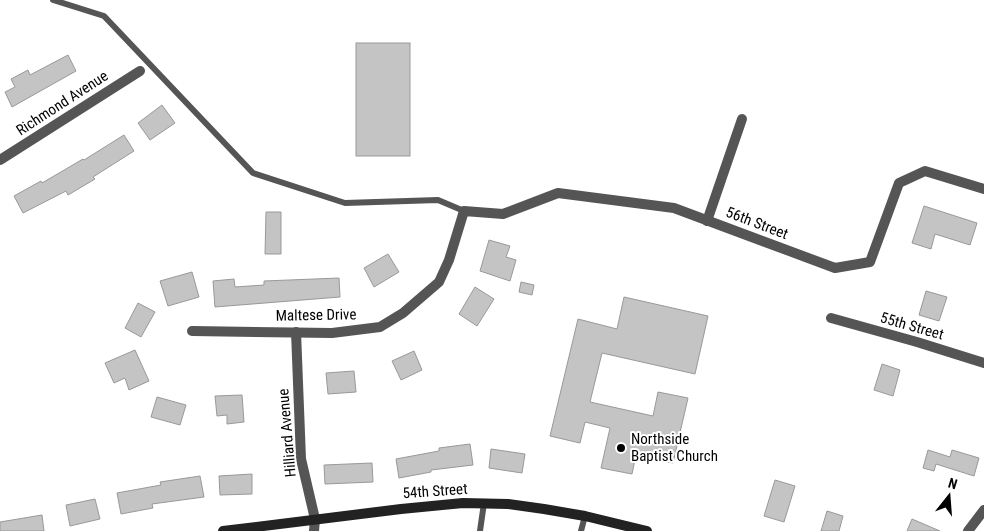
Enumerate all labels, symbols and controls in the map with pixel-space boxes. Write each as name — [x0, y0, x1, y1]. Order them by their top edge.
street label: Richmond Avenue — [13, 67, 111, 139]
street label: 56th Street — [723, 203, 791, 243]
street label: Maltese Drive — [276, 305, 356, 325]
street label: 55th Street — [878, 308, 946, 344]
street label: Hilliard Avenue — [274, 388, 300, 478]
place label: Northside Baptist Church — [631, 430, 718, 465]
marker: Northside Baptist Church — [615, 442, 627, 454]
north arrow — [924, 471, 974, 521]
text: N — [946, 475, 959, 492]
street label: 54th Street — [402, 480, 468, 502]

